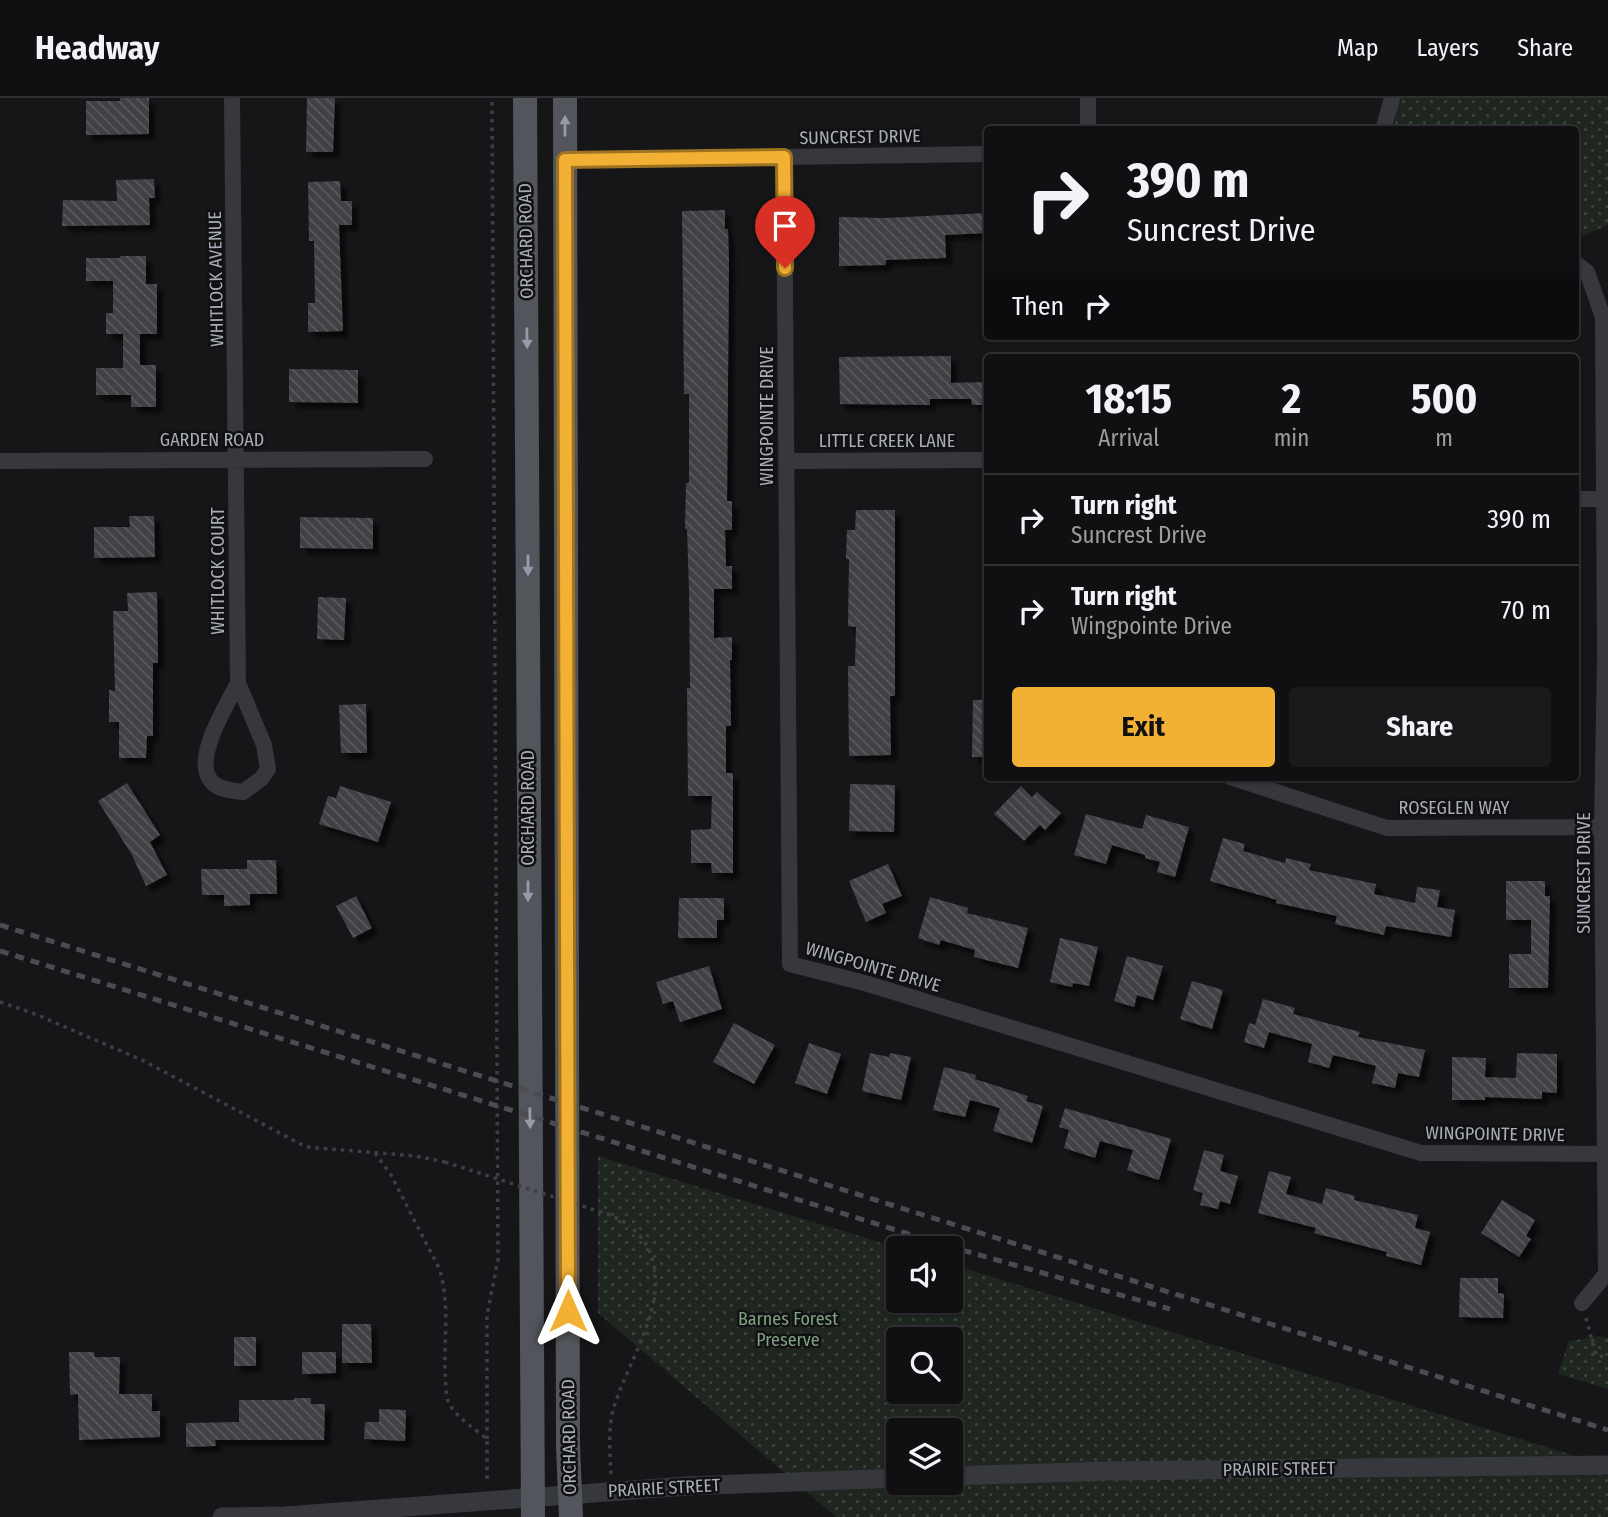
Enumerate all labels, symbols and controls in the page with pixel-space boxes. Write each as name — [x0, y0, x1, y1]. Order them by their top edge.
text: Headway — [35, 28, 159, 68]
text: Map — [1337, 34, 1379, 62]
text: Layers — [1417, 34, 1479, 62]
text: Share — [1517, 34, 1573, 62]
one-way arrow — [559, 115, 571, 137]
street label: SUNCREST DRIVE — [799, 125, 921, 149]
text: 390 m — [1127, 151, 1249, 210]
icon: right — [1012, 154, 1103, 245]
street label: ORCHARD ROAD — [514, 183, 538, 299]
pin — [755, 196, 815, 268]
icon: arrive — [766, 207, 804, 245]
street label: WHITLOCK AVENUE — [204, 211, 228, 347]
text: Suncrest Drive — [1127, 211, 1316, 249]
icon: right — [1078, 287, 1116, 325]
text: Then — [1012, 291, 1064, 322]
one-way arrow — [521, 327, 533, 349]
street label: WINGPOINTE DRIVE — [756, 346, 778, 486]
text: 18:15 — [1086, 374, 1172, 424]
text: 2 — [1282, 374, 1301, 424]
text: 500 — [1411, 374, 1477, 424]
text: Arrival — [1098, 424, 1159, 452]
text: min — [1274, 424, 1309, 452]
text: m — [1435, 424, 1453, 452]
street label: GARDEN ROAD — [160, 429, 264, 451]
street label: LITTLE CREEK LANE — [819, 430, 955, 452]
text: Turn right — [1071, 490, 1177, 521]
icon: right — [1012, 501, 1050, 539]
text: 390 m — [1487, 504, 1551, 535]
street label: WHITLOCK COURT — [207, 507, 229, 635]
text: Suncrest Drive — [1071, 521, 1207, 549]
one-way arrow — [522, 554, 534, 576]
text: Turn right — [1071, 581, 1177, 612]
icon: right — [1012, 592, 1050, 630]
text: 70 m — [1501, 595, 1551, 626]
text: Wingpointe Drive — [1071, 612, 1232, 640]
button: Exit — [1012, 687, 1275, 767]
button: Share — [1289, 687, 1551, 767]
street label: ORCHARD ROAD — [517, 750, 539, 866]
street label: ROSEGLEN WAY — [1398, 797, 1510, 819]
street label: SUNCREST DRIVE — [1573, 812, 1595, 934]
one-way arrow — [523, 880, 534, 902]
street label: WINGPOINTE DRIVE — [803, 937, 943, 997]
one-way arrow — [525, 1107, 536, 1129]
street label: WINGPOINTE DRIVE — [1425, 1122, 1565, 1146]
map controls — [886, 1236, 963, 1495]
button: sound — [886, 1236, 963, 1313]
position arrow — [531, 1274, 605, 1348]
park label: Barnes Forest Preserve — [738, 1308, 838, 1351]
button: search — [886, 1327, 963, 1404]
street label: ORCHARD ROAD — [557, 1379, 581, 1495]
button: layers — [886, 1418, 963, 1495]
street label: PRAIRIE STREET — [1223, 1457, 1336, 1481]
street label: PRAIRIE STREET — [607, 1474, 721, 1502]

